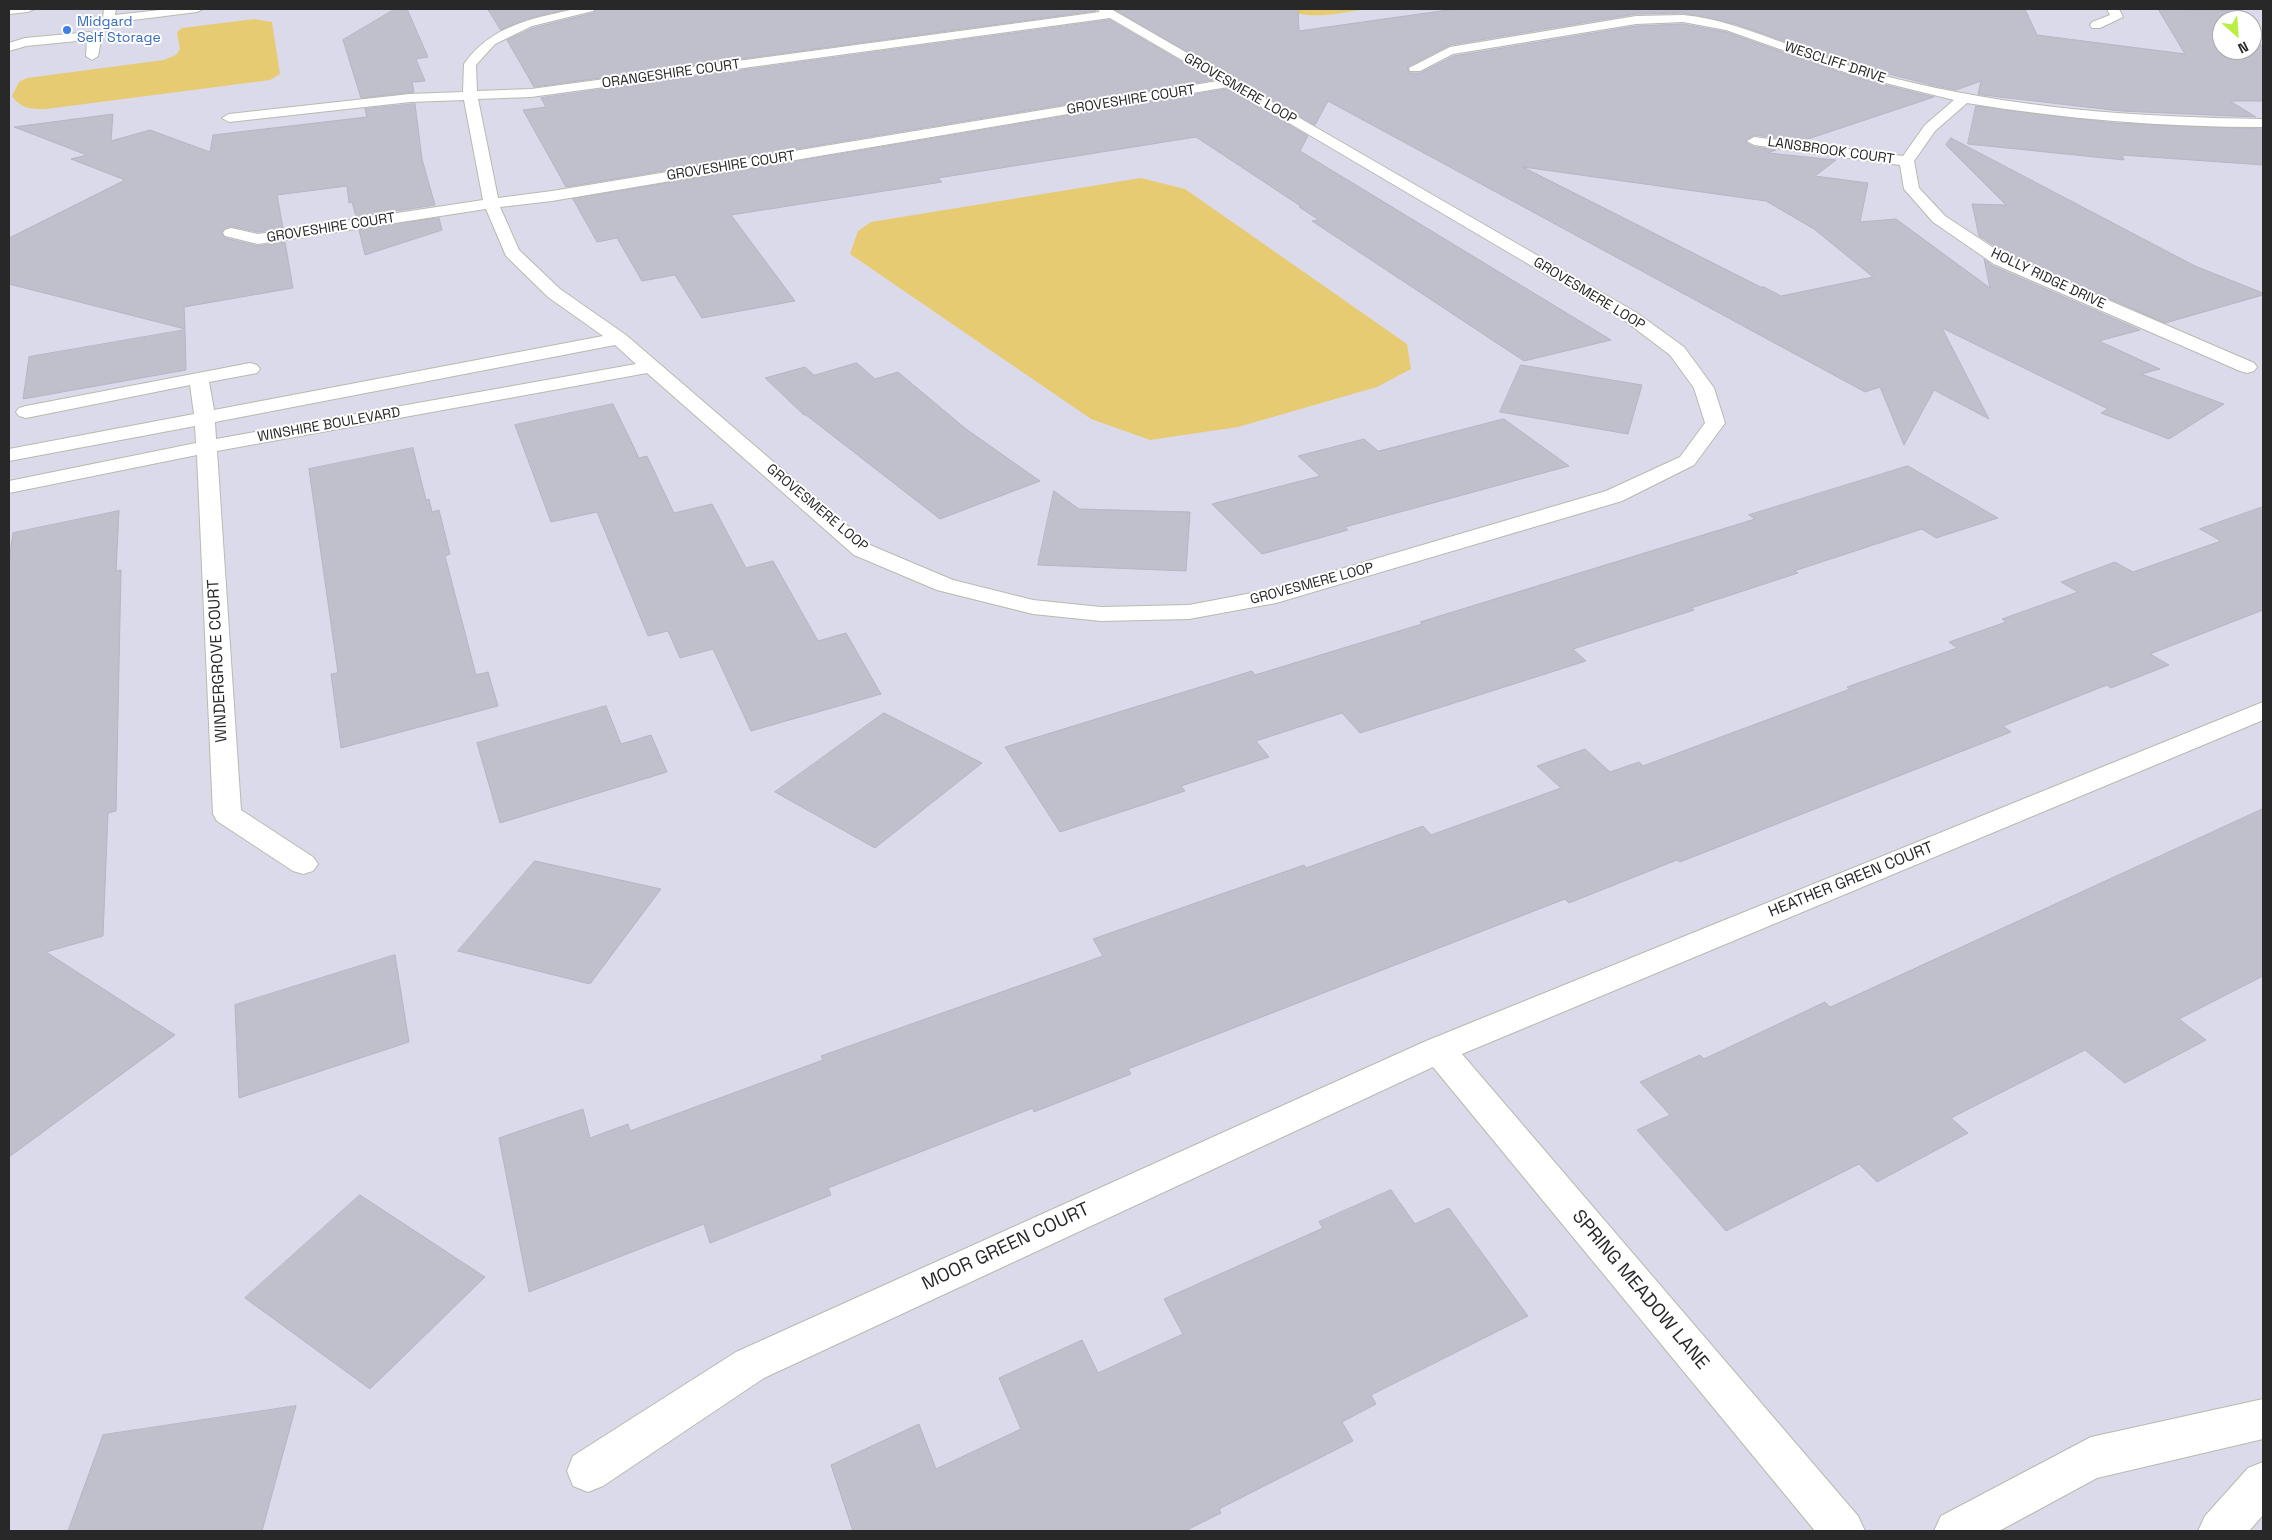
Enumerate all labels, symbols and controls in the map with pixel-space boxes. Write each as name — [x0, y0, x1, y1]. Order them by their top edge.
north arrow — [2212, 10, 2262, 60]
place label: Midgard Self Storage — [77, 14, 161, 46]
marker: Midgard Self Storage — [61, 24, 73, 36]
text: N — [2235, 37, 2251, 58]
street label: WESCLIFF DRIVE — [1782, 39, 1888, 87]
street label: GROVESMERE LOOP — [1181, 50, 1299, 128]
street label: ORANGESHIRE COURT — [601, 56, 741, 92]
street label: GROVESHIRE COURT — [1066, 82, 1196, 118]
street label: LANSBROOK COURT — [1767, 134, 1895, 168]
street label: GROVESHIRE COURT — [666, 148, 796, 184]
street label: GROVESHIRE COURT — [266, 210, 396, 246]
street label: HOLLY RIDGE DRIVE — [1988, 245, 2108, 313]
street label: GROVESMERE LOOP — [1530, 254, 1648, 334]
street label: WINSHIRE BOULEVARD — [256, 404, 402, 446]
street label: GROVESMERE LOOP — [763, 461, 871, 555]
street label: GROVESMERE LOOP — [1248, 559, 1376, 609]
street label: WINDERGROVE COURT — [204, 579, 232, 743]
street label: HEATHER GREEN COURT — [1766, 838, 1936, 922]
street label: MOOR GREEN COURT — [918, 1198, 1094, 1296]
street label: SPRING MEADOW LANE — [1567, 1206, 1713, 1374]

